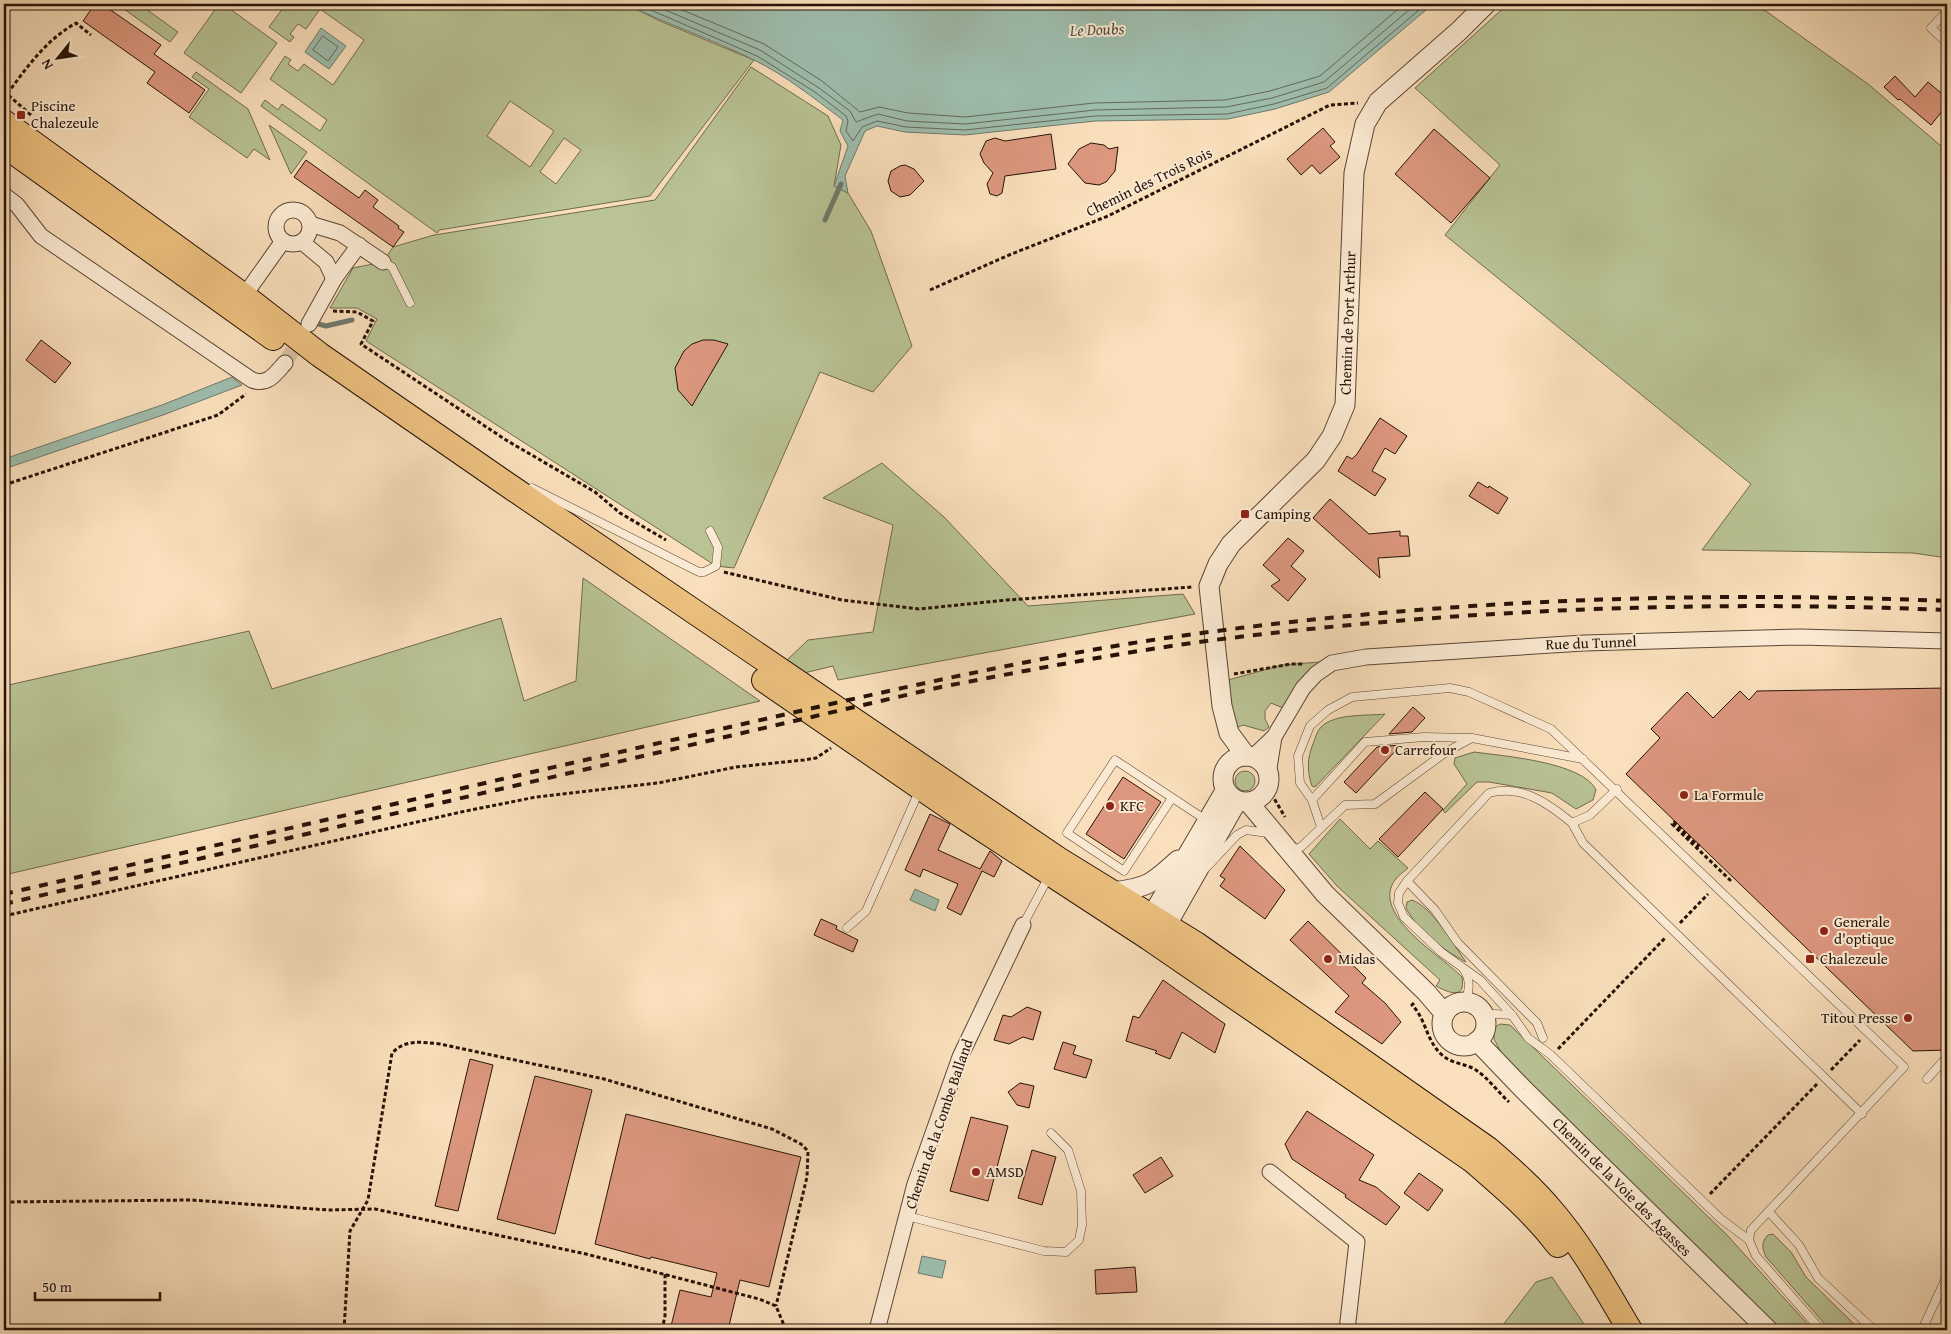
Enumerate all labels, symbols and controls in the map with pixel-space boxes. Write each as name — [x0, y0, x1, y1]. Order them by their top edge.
water label: Le Doubs — [1068, 16, 1125, 42]
north arrow — [32, 32, 82, 82]
text: N — [35, 55, 58, 74]
place label: Piscine Chalezeule — [31, 95, 99, 133]
marker: Piscine Chalezeule — [15, 109, 27, 121]
street label: Chemin des Trois Rois — [1082, 142, 1215, 221]
street label: Chemin de Port Arthur — [1334, 251, 1361, 395]
place label: Camping — [1255, 503, 1311, 524]
marker: Camping — [1239, 508, 1251, 520]
street label: Rue du Tunnel — [1545, 630, 1637, 655]
place label: Carrefour — [1395, 739, 1456, 760]
marker: Carrefour — [1379, 744, 1391, 756]
place label: La Formule — [1694, 784, 1764, 805]
marker: La Formule — [1678, 789, 1690, 801]
place label: KFC — [1120, 795, 1144, 816]
marker: KFC — [1104, 800, 1116, 812]
place label: Generale d'optique — [1834, 911, 1894, 949]
marker: Generale d'optique — [1818, 925, 1830, 937]
place label: Midas — [1338, 948, 1376, 969]
place label: Chalezeule — [1820, 948, 1888, 969]
marker: Midas — [1322, 953, 1334, 965]
marker: Chalezeule — [1804, 953, 1816, 965]
place label: Titou Presse — [1821, 1007, 1898, 1028]
marker: Titou Presse — [1902, 1012, 1914, 1024]
street label: Chemin de la Combe Balland — [900, 1036, 978, 1212]
street label: Chemin de la Voie des Agasses — [1548, 1112, 1697, 1261]
place label: AMSD — [986, 1161, 1024, 1182]
marker: AMSD — [970, 1166, 982, 1178]
scale bar — [35, 1269, 160, 1301]
text: 50 m — [42, 1276, 73, 1297]

